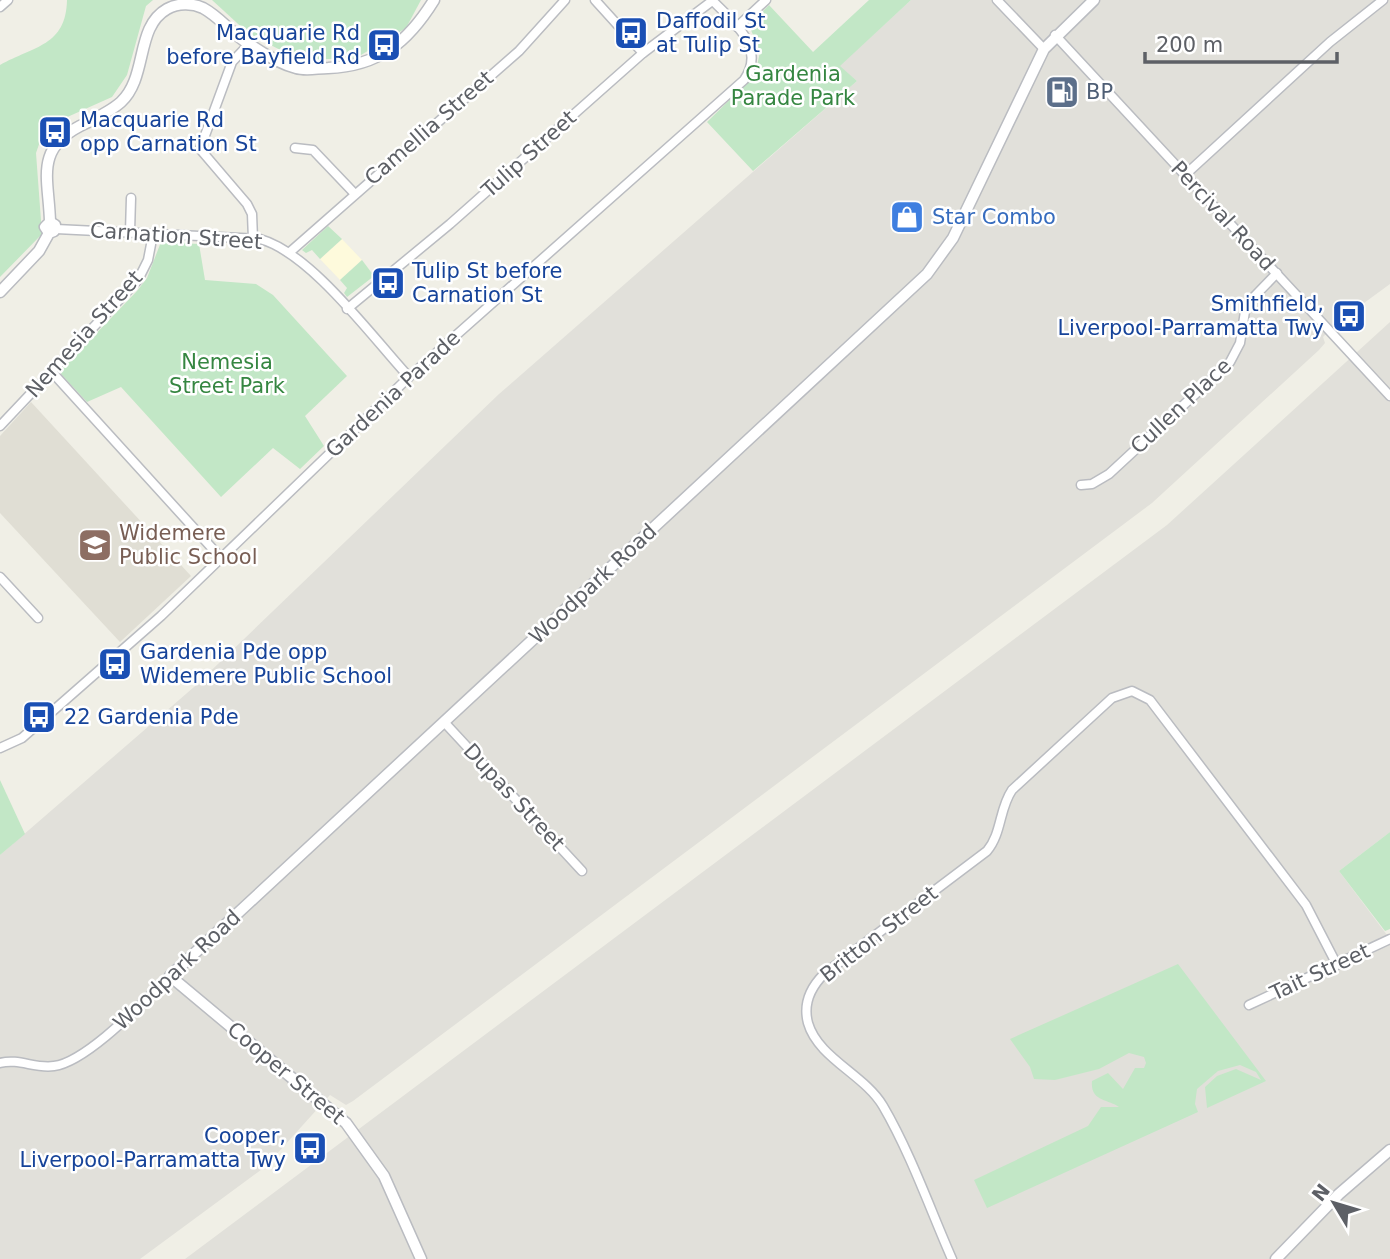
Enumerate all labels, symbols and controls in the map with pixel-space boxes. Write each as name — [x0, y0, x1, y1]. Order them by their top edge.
place label: Daffodil St at Tulip St — [656, 9, 766, 57]
bus stop icon: Daffodil St at Tulip St — [612, 14, 650, 52]
place label: Macquarie Rd before Bayfield Rd — [166, 21, 360, 69]
scale bar — [1145, 21, 1338, 65]
bus stop icon: Macquarie Rd before Bayfield Rd — [365, 26, 403, 64]
text: 200 m — [1156, 33, 1223, 57]
park label: Gardenia Parade Park — [731, 62, 856, 110]
street label: Camellia Street — [360, 66, 498, 190]
fuel station icon: BP — [1043, 73, 1081, 111]
place label: BP — [1086, 80, 1113, 104]
street label: Tulip Street — [476, 105, 581, 203]
place label: Macquarie Rd opp Carnation St — [80, 108, 257, 156]
bus stop icon: Macquarie Rd opp Carnation St — [36, 113, 74, 151]
street label: Percival Road — [1166, 156, 1280, 276]
shop icon: Star Combo — [888, 198, 926, 236]
place label: Star Combo — [932, 205, 1056, 229]
street label: Carnation Street — [89, 218, 263, 254]
place label: Tulip St before Carnation St — [411, 259, 562, 307]
bus stop icon: Tulip St before Carnation St — [369, 264, 407, 302]
street label: Nemesia Street — [21, 266, 147, 402]
place label: Smithfield, Liverpool-Parramatta Twy — [1057, 292, 1324, 340]
bus stop icon: Smithfield, Liverpool-Parramatta Twy — [1330, 297, 1368, 335]
street label: Gardenia Parade — [321, 326, 465, 462]
park label: Nemesia Street Park — [169, 350, 286, 398]
street label: Cullen Place — [1126, 353, 1236, 459]
street label: Woodpark Road — [525, 519, 661, 649]
place label: Widemere Public School — [119, 521, 258, 569]
school or university icon: Widemere Public School — [76, 526, 114, 564]
place label: Gardenia Pde opp Widemere Public School — [140, 640, 392, 688]
bus stop icon: Gardenia Pde opp Widemere Public School — [96, 645, 134, 683]
bus stop icon: 22 Gardenia Pde — [20, 698, 58, 736]
place label: 22 Gardenia Pde — [64, 705, 239, 729]
street label: Dupas Street — [458, 739, 570, 855]
street label: Britton Street — [816, 881, 942, 987]
street label: Woodpark Road — [109, 905, 245, 1035]
street label: Tait Street — [1266, 939, 1373, 1006]
street label: Cooper Street — [222, 1017, 350, 1129]
place label: Cooper, Liverpool-Parramatta Twy — [19, 1124, 286, 1172]
bus stop icon: Cooper, Liverpool-Parramatta Twy — [291, 1129, 329, 1167]
north arrow — [1299, 1168, 1369, 1238]
text: N — [1307, 1179, 1334, 1206]

